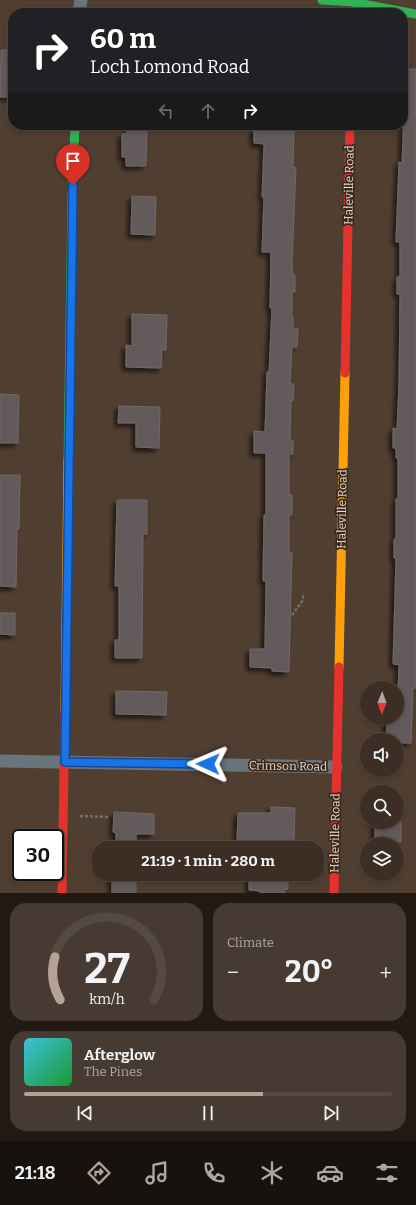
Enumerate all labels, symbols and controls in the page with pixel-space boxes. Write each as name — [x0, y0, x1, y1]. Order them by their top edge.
text: 60 m — [90, 22, 156, 55]
icon: right — [24, 24, 76, 76]
text: Loch Lomond Road — [90, 56, 249, 78]
icon: left — [155, 100, 177, 122]
icon: ahead — [197, 100, 219, 122]
icon: right — [239, 100, 261, 122]
pin — [56, 144, 90, 185]
street label: Haleville Road — [341, 145, 357, 225]
icon: arrive — [62, 150, 84, 172]
street label: Haleville Road — [334, 469, 350, 549]
north arrow — [360, 681, 404, 725]
map controls — [360, 681, 404, 881]
button: sound — [360, 733, 404, 777]
position arrow — [187, 743, 229, 785]
street label: Crimson Road — [249, 758, 327, 774]
button: search — [360, 785, 404, 829]
street label: Haleville Road — [327, 793, 343, 873]
speed limit sign: 30 — [12, 829, 64, 881]
button: layers — [360, 837, 404, 881]
text: 21:19 · 1 min · 280 m — [141, 852, 275, 870]
text: Climate — [227, 935, 274, 950]
text: 27 — [84, 944, 129, 994]
text: 20° — [285, 954, 334, 990]
text: − — [227, 959, 239, 986]
text: + — [379, 959, 392, 986]
text: km/h — [89, 991, 124, 1008]
text: Afterglow — [84, 1046, 155, 1064]
text: The Pines — [84, 1064, 142, 1079]
icon: previous — [74, 1102, 96, 1124]
icon: pause — [197, 1102, 219, 1124]
icon: next — [320, 1102, 342, 1124]
icon: directions — [85, 1159, 113, 1187]
icon: music — [143, 1159, 171, 1187]
icon: phone — [200, 1159, 228, 1187]
icon: climate — [258, 1159, 286, 1187]
icon: car — [316, 1159, 344, 1187]
icon: filters — [373, 1159, 401, 1187]
text: 21:18 — [15, 1162, 56, 1184]

